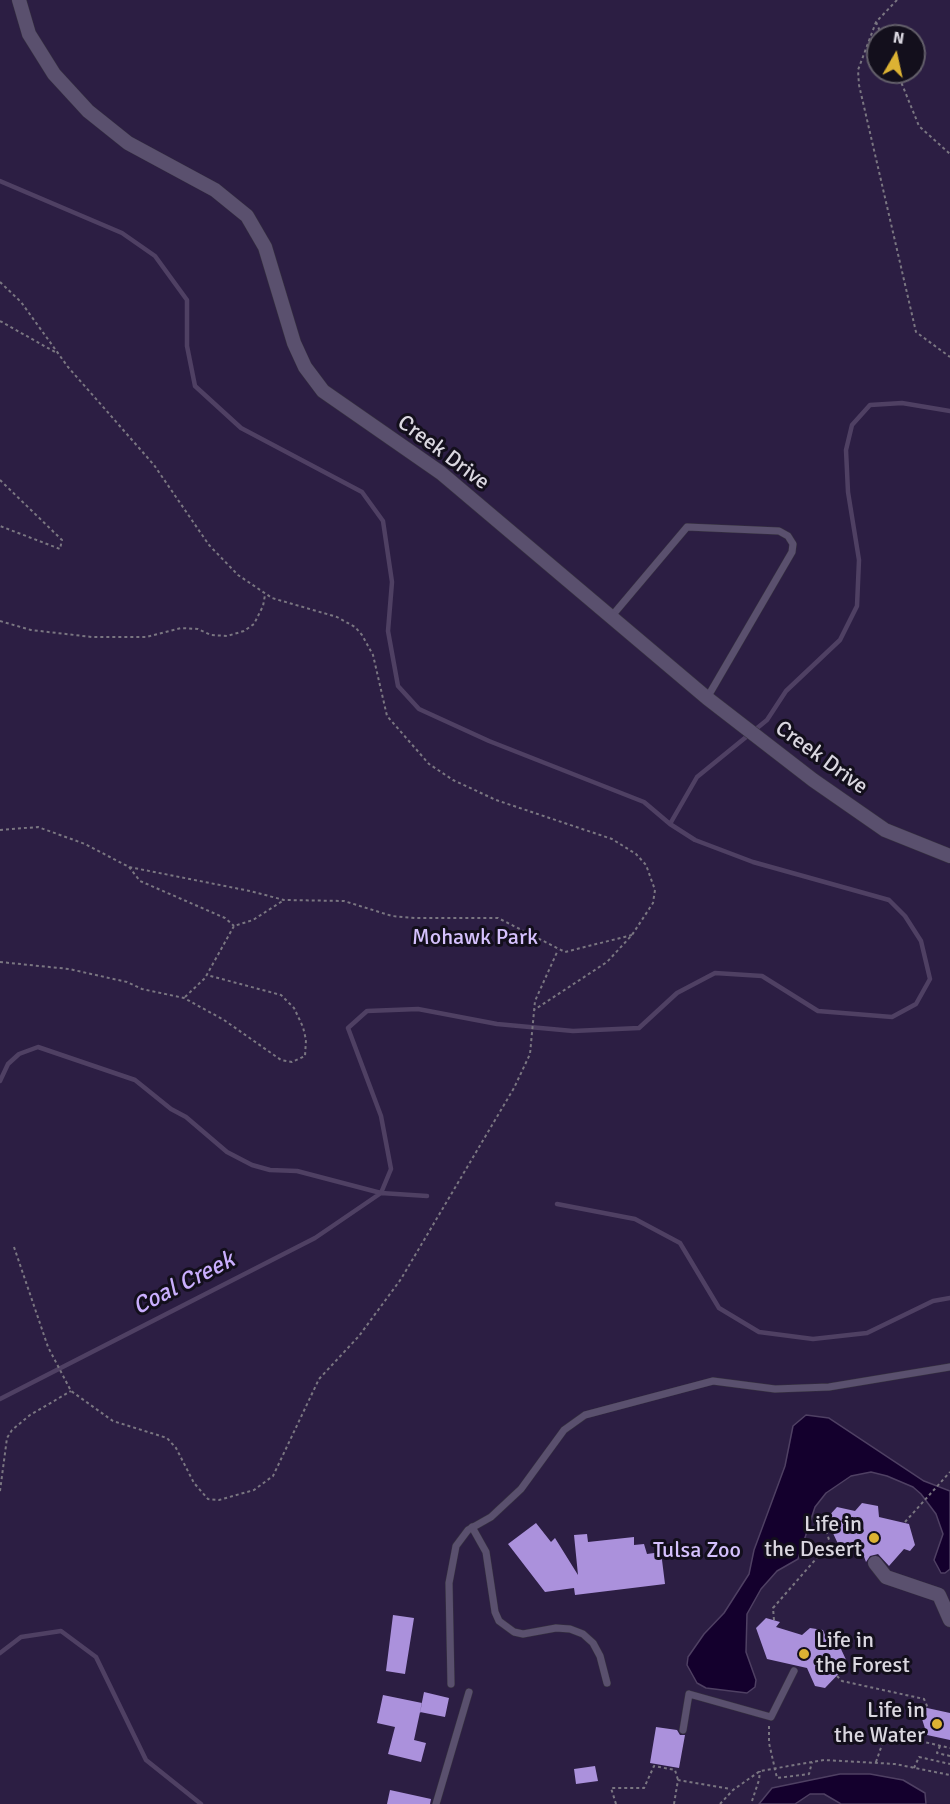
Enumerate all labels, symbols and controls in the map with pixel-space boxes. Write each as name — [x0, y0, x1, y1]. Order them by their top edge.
north arrow — [866, 24, 926, 84]
text: N — [891, 27, 906, 49]
street label: Creek Drive — [392, 410, 494, 496]
street label: Creek Drive — [770, 716, 872, 800]
park label: Mohawk Park — [412, 925, 538, 951]
water label: Coal Creek — [128, 1246, 240, 1322]
place label: Life in the Desert — [764, 1512, 862, 1564]
marker: Life in the Desert — [867, 1531, 881, 1545]
park label: Tulsa Zoo — [653, 1538, 741, 1564]
place label: Life in the Forest — [816, 1628, 910, 1680]
marker: Life in the Forest — [797, 1647, 811, 1661]
place label: Life in the Water — [834, 1698, 925, 1750]
marker: Life in the Water — [930, 1717, 944, 1731]

